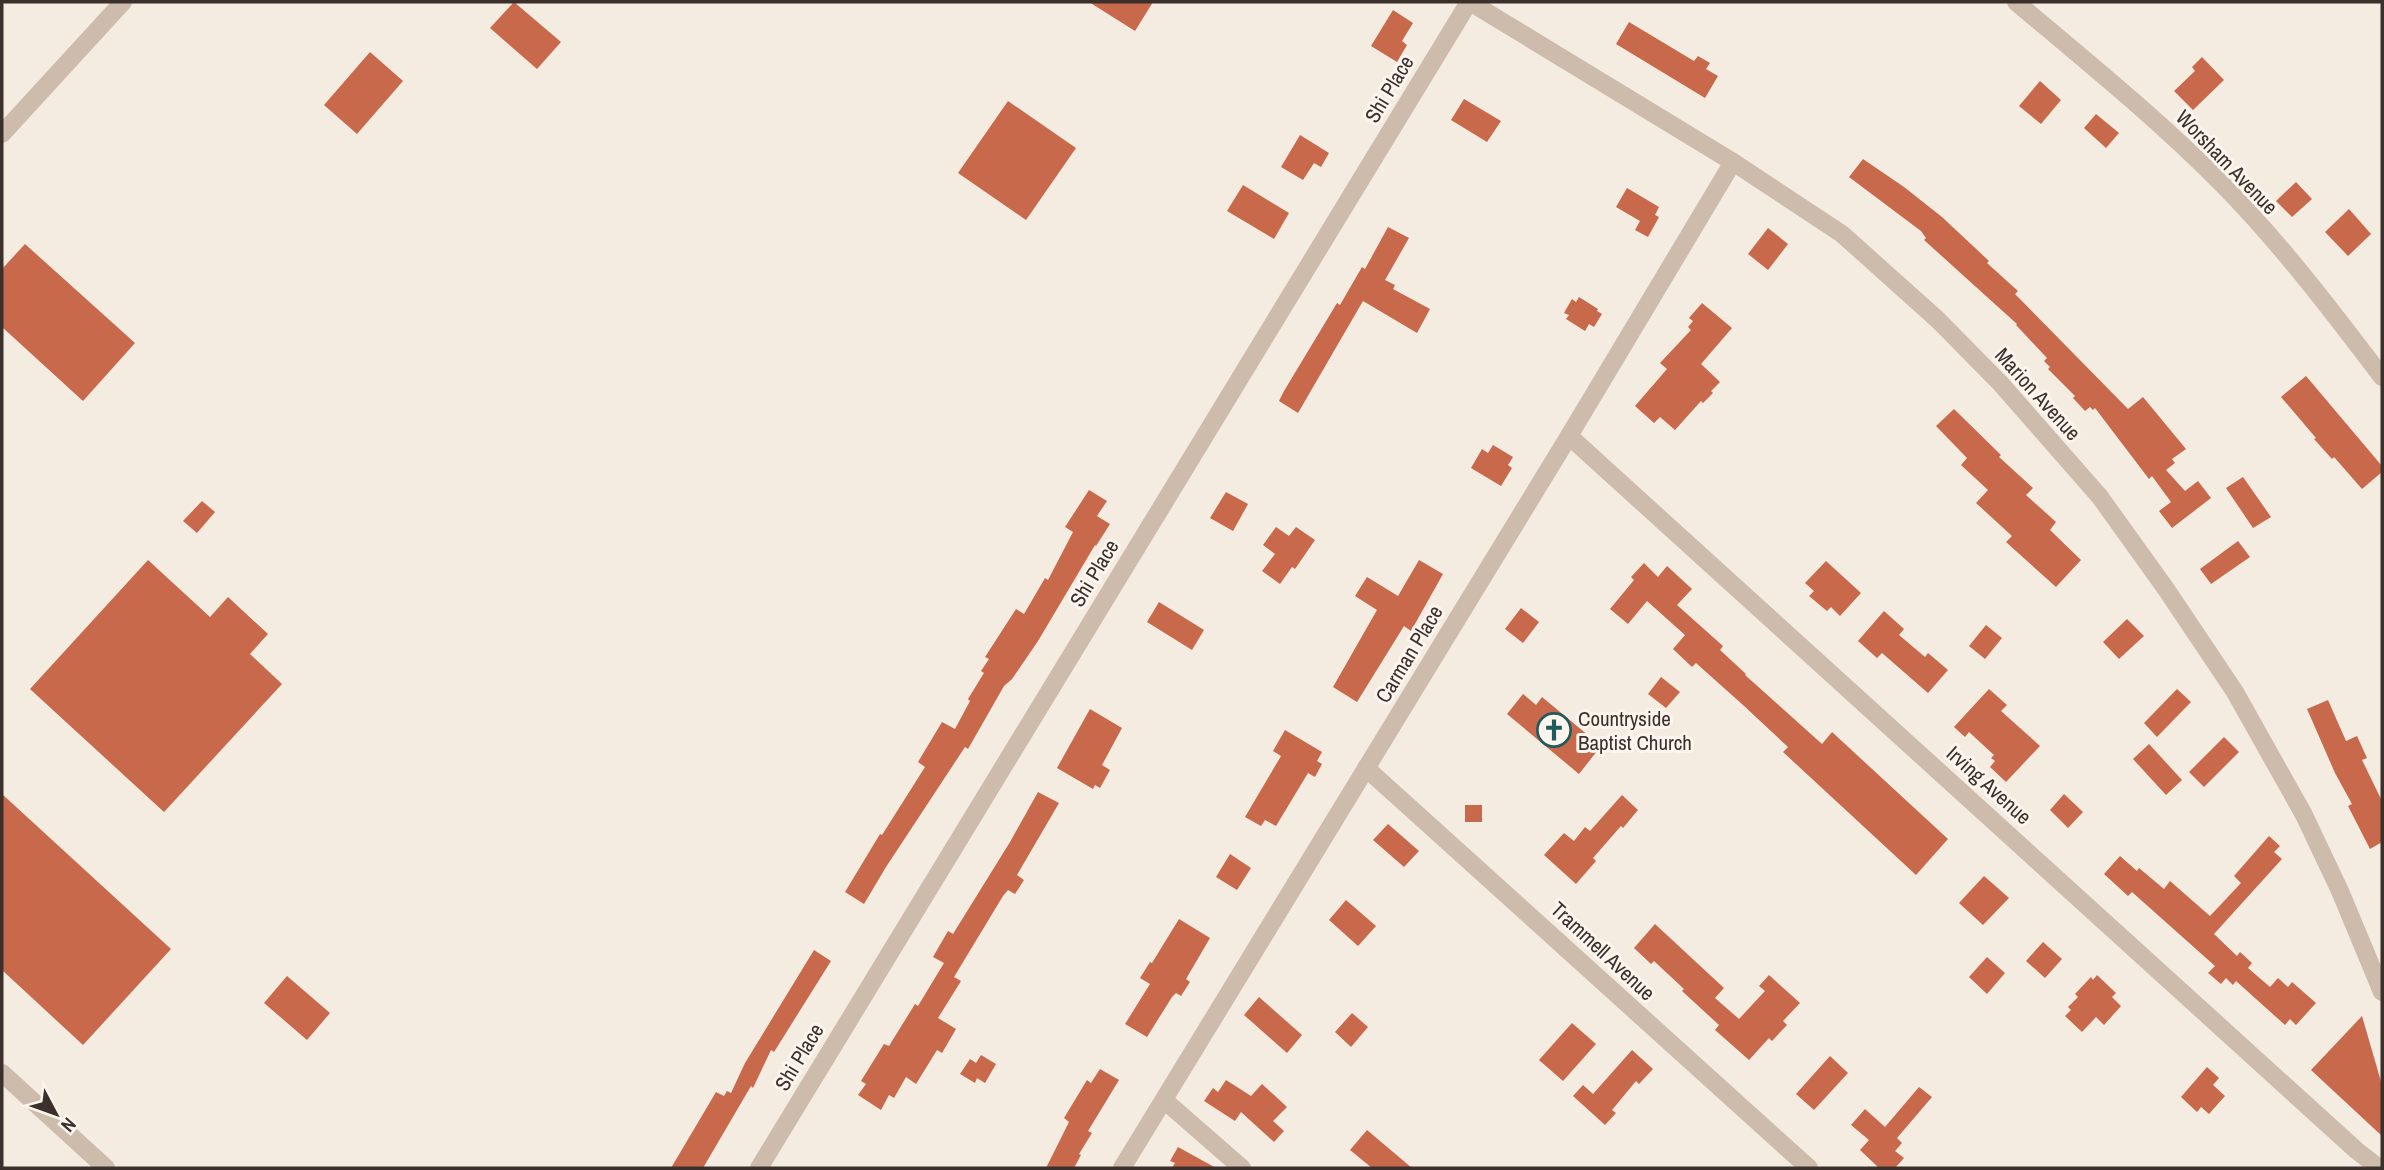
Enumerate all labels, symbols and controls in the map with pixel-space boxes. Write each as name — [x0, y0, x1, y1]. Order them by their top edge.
street label: Shi Place — [1358, 50, 1420, 128]
street label: Worsham Avenue — [2170, 103, 2284, 221]
street label: Marion Avenue — [1989, 341, 2087, 447]
street label: Shi Place — [1063, 534, 1125, 612]
street label: Carman Place — [1368, 600, 1450, 708]
place label: Countryside Baptist Church — [1578, 704, 1692, 757]
church icon: Countryside Baptist Church — [1535, 711, 1573, 749]
street label: Irving Avenue — [1940, 739, 2038, 831]
street label: Trammell Avenue — [1544, 895, 1662, 1007]
street label: Shi Place — [768, 1018, 830, 1096]
north arrow — [21, 1079, 91, 1149]
text: N — [55, 1112, 82, 1138]

